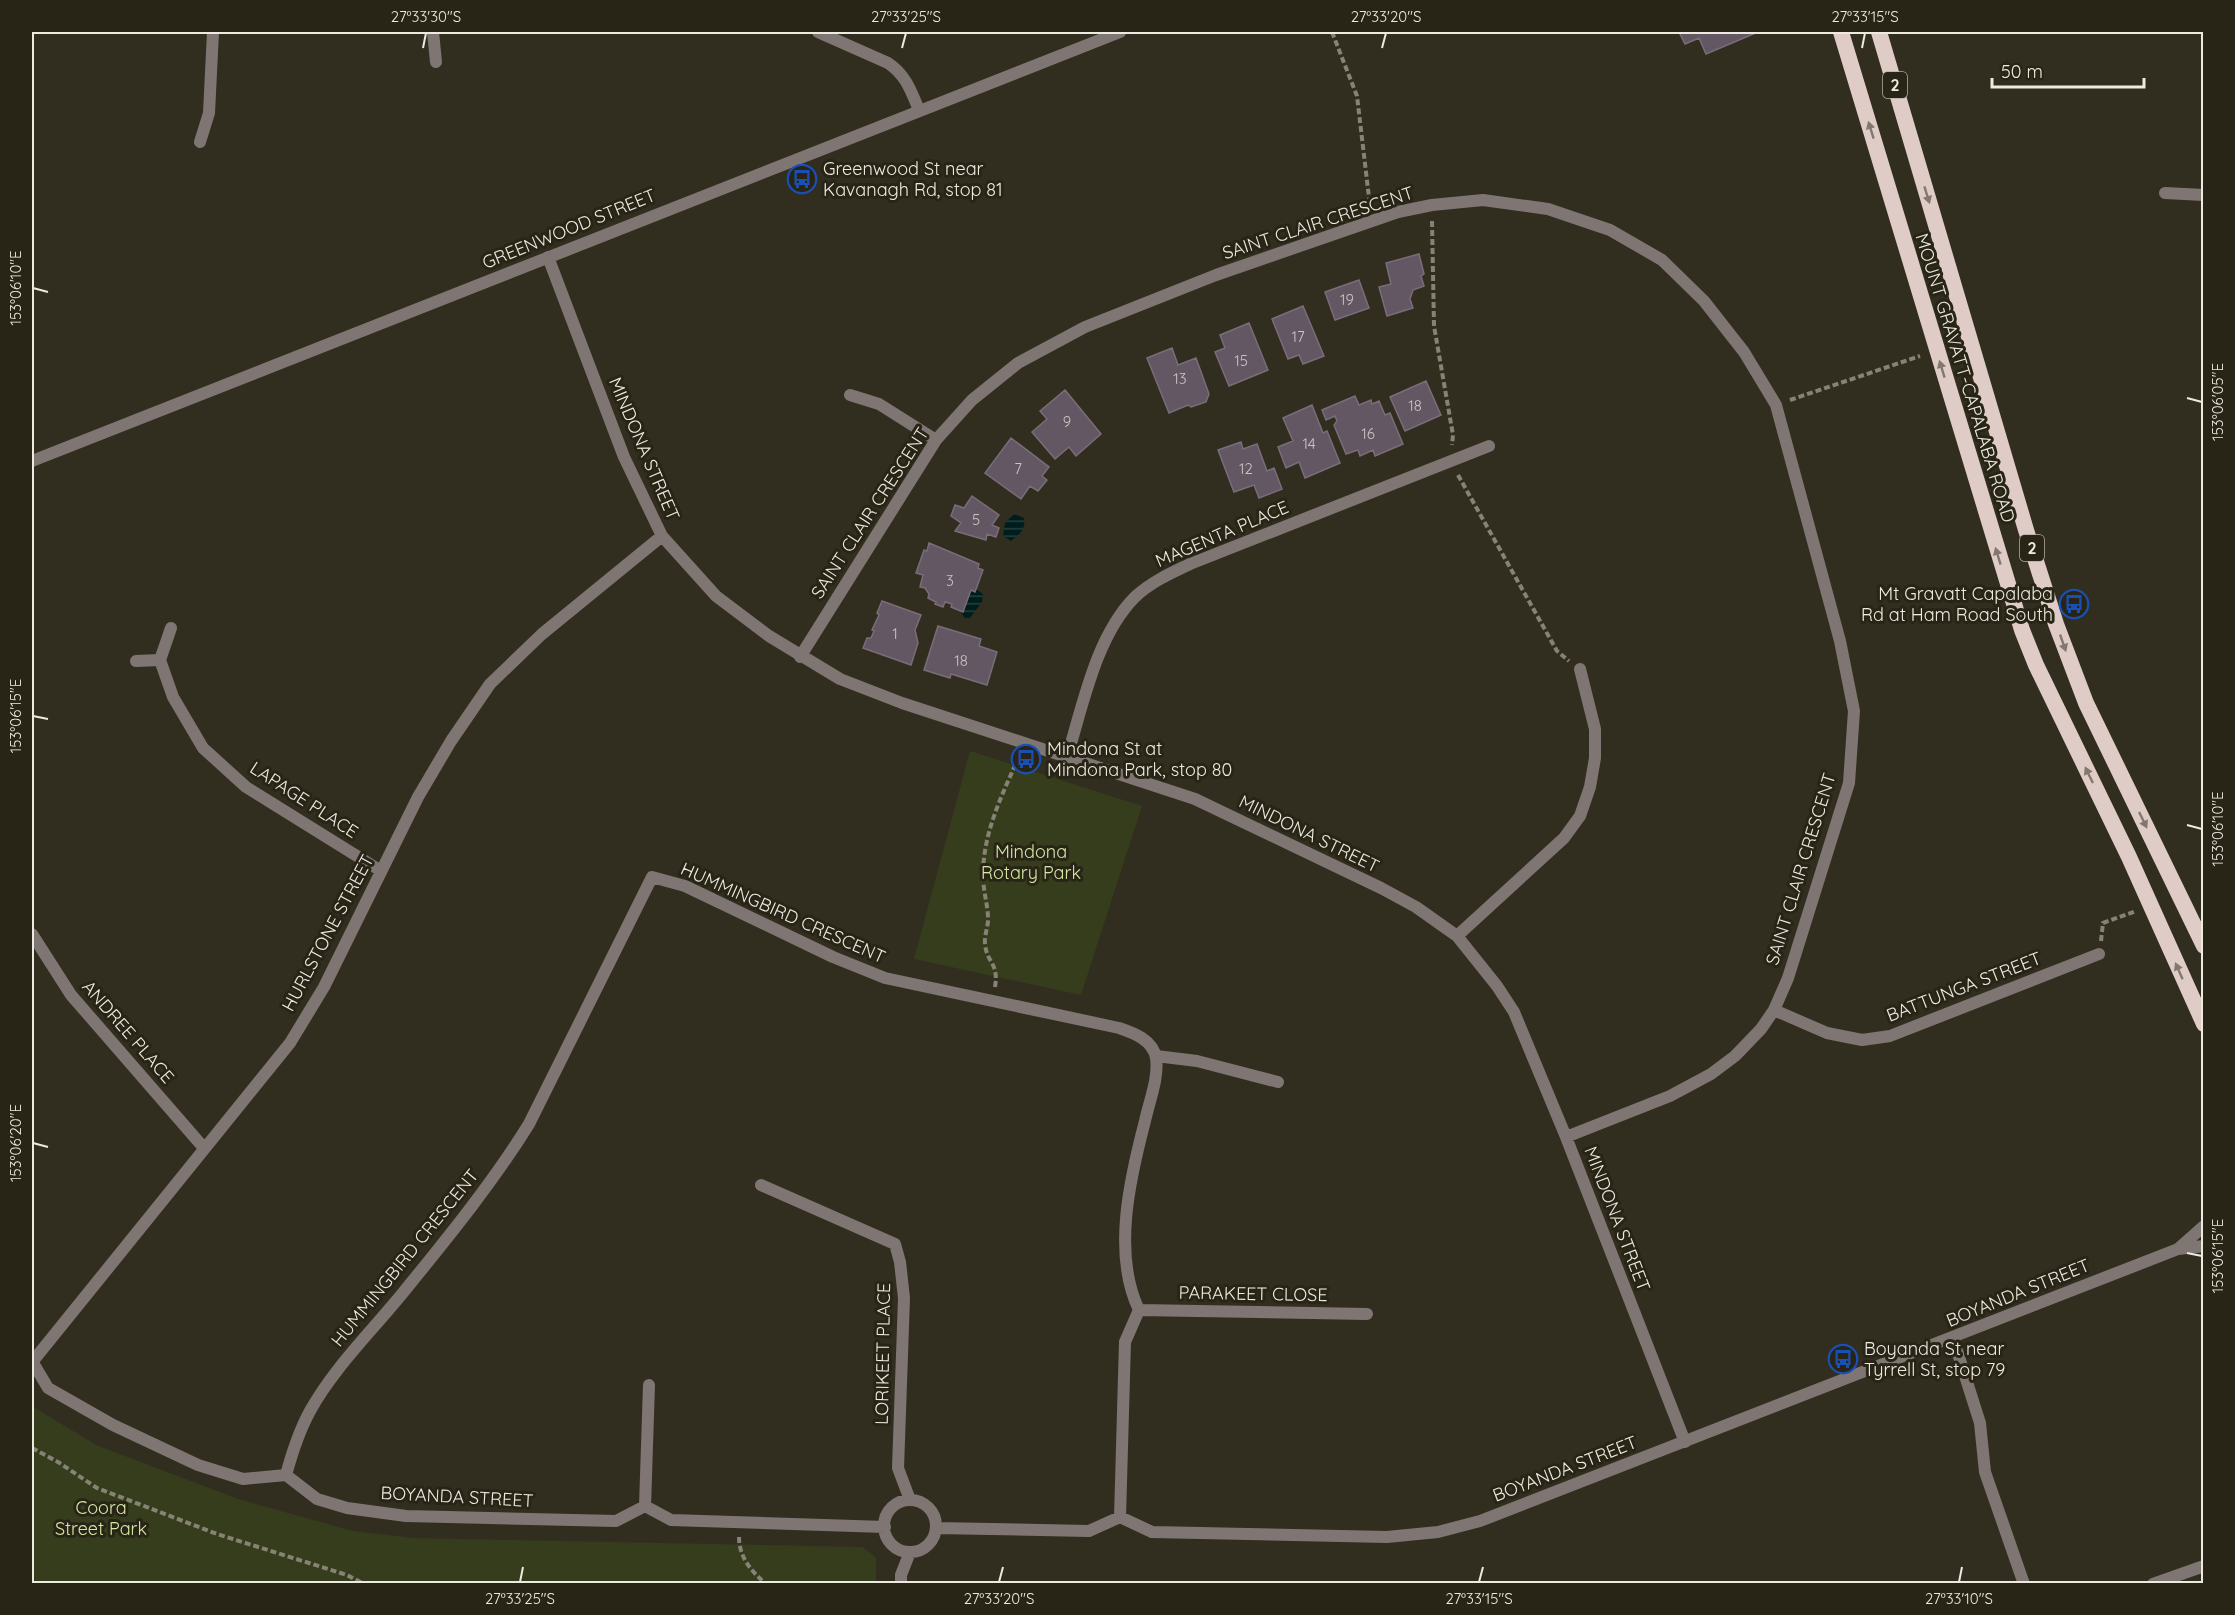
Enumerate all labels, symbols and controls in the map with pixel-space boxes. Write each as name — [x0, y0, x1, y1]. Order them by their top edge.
text: 27°33'30"S — [391, 7, 461, 26]
text: 27°33'25"S — [871, 7, 941, 26]
text: 27°33'20"S — [1351, 7, 1421, 26]
text: 27°33'15"S — [1831, 7, 1899, 26]
scale bar — [1992, 51, 2144, 89]
text: 50 m — [2001, 60, 2043, 83]
road number: 2 — [1883, 72, 1907, 98]
one-way arrow — [1866, 121, 1875, 139]
place label: Greenwood St near Kavanagh Rd, stop 81 — [823, 157, 1003, 201]
bus stop icon: Greenwood St near Kavanagh Rd, stop 81 — [786, 163, 818, 195]
street label: SAINT CLAIR CRESCENT — [1219, 181, 1416, 264]
street label: GREENWOOD STREET — [479, 183, 659, 274]
one-way arrow — [1923, 186, 1932, 204]
street label: MOUNT GRAVATT-CAPALABA ROAD — [1910, 231, 2021, 525]
text: 153°06'10"E — [6, 250, 25, 326]
house number: 19 — [1340, 290, 1354, 309]
house number: 17 — [1291, 327, 1305, 346]
house number: 15 — [1234, 351, 1248, 370]
one-way arrow — [1937, 360, 1946, 378]
text: 153°06'05"E — [2208, 363, 2227, 441]
house number: 13 — [1173, 369, 1187, 388]
street label: MINDONA STREET — [604, 374, 685, 524]
house number: 18 — [1408, 396, 1422, 415]
house number: 9 — [1063, 412, 1071, 431]
street label: SAINT CLAIR CRESCENT — [806, 423, 934, 603]
house number: 16 — [1361, 424, 1375, 443]
house number: 14 — [1302, 434, 1316, 453]
house number: 7 — [1014, 459, 1022, 478]
house number: 12 — [1239, 459, 1253, 478]
street label: MAGENTA PLACE — [1152, 495, 1292, 572]
house number: 5 — [972, 510, 980, 529]
road number: 2 — [2020, 535, 2044, 561]
one-way arrow — [1993, 547, 2003, 565]
house number: 3 — [946, 571, 954, 590]
place label: Mt Gravatt Capalaba Rd at Ham Road South — [1861, 582, 2053, 626]
bus stop icon: Mt Gravatt Capalaba Rd at Ham Road South — [2058, 588, 2090, 620]
house number: 1 — [892, 624, 898, 643]
one-way arrow — [2058, 634, 2068, 652]
house number: 18 — [954, 651, 968, 670]
text: 153°06'15"E — [6, 679, 25, 753]
place label: Mindona St at Mindona Park, stop 80 — [1047, 737, 1232, 781]
bus stop icon: Mindona St at Mindona Park, stop 80 — [1010, 743, 1042, 775]
street label: LAPAGE PLACE — [246, 756, 363, 843]
one-way arrow — [2084, 766, 2094, 783]
street label: SAINT CLAIR CRESCENT — [1760, 770, 1841, 968]
street label: MINDONA STREET — [1235, 790, 1383, 878]
text: 153°06'10"E — [2208, 791, 2227, 867]
one-way arrow — [2138, 812, 2147, 829]
park label: Mindona Rotary Park — [981, 840, 1081, 884]
street label: HURLSTONE STREET — [276, 850, 379, 1015]
street label: HUMMINGBIRD CRESCENT — [677, 857, 889, 968]
street label: BATTUNGA STREET — [1883, 946, 2045, 1027]
one-way arrow — [2175, 962, 2184, 979]
street label: ANDREE PLACE — [77, 975, 179, 1088]
text: 153°06'20"E — [6, 1104, 25, 1182]
street label: MINDONA STREET — [1579, 1143, 1656, 1295]
street label: HUMMINGBIRD CRESCENT — [326, 1164, 483, 1351]
text: 153°06'15"E — [2208, 1219, 2227, 1293]
street label: BOYANDA STREET — [1943, 1253, 2093, 1332]
street label: PARAKEET CLOSE — [1178, 1281, 1328, 1306]
street label: LORIKEET PLACE — [870, 1283, 895, 1425]
place label: Boyanda St near Tyrrell St, stop 79 — [1864, 1337, 2005, 1381]
bus stop icon: Boyanda St near Tyrrell St, stop 79 — [1827, 1343, 1859, 1375]
street label: BOYANDA STREET — [1489, 1430, 1640, 1507]
street label: BOYANDA STREET — [380, 1481, 534, 1512]
park label: Coora Street Park — [55, 1496, 147, 1540]
text: 27°33'25"S — [485, 1589, 555, 1608]
text: 27°33'20"S — [964, 1589, 1034, 1608]
text: 27°33'15"S — [1445, 1589, 1513, 1608]
text: 27°33'10"S — [1925, 1589, 1993, 1608]

